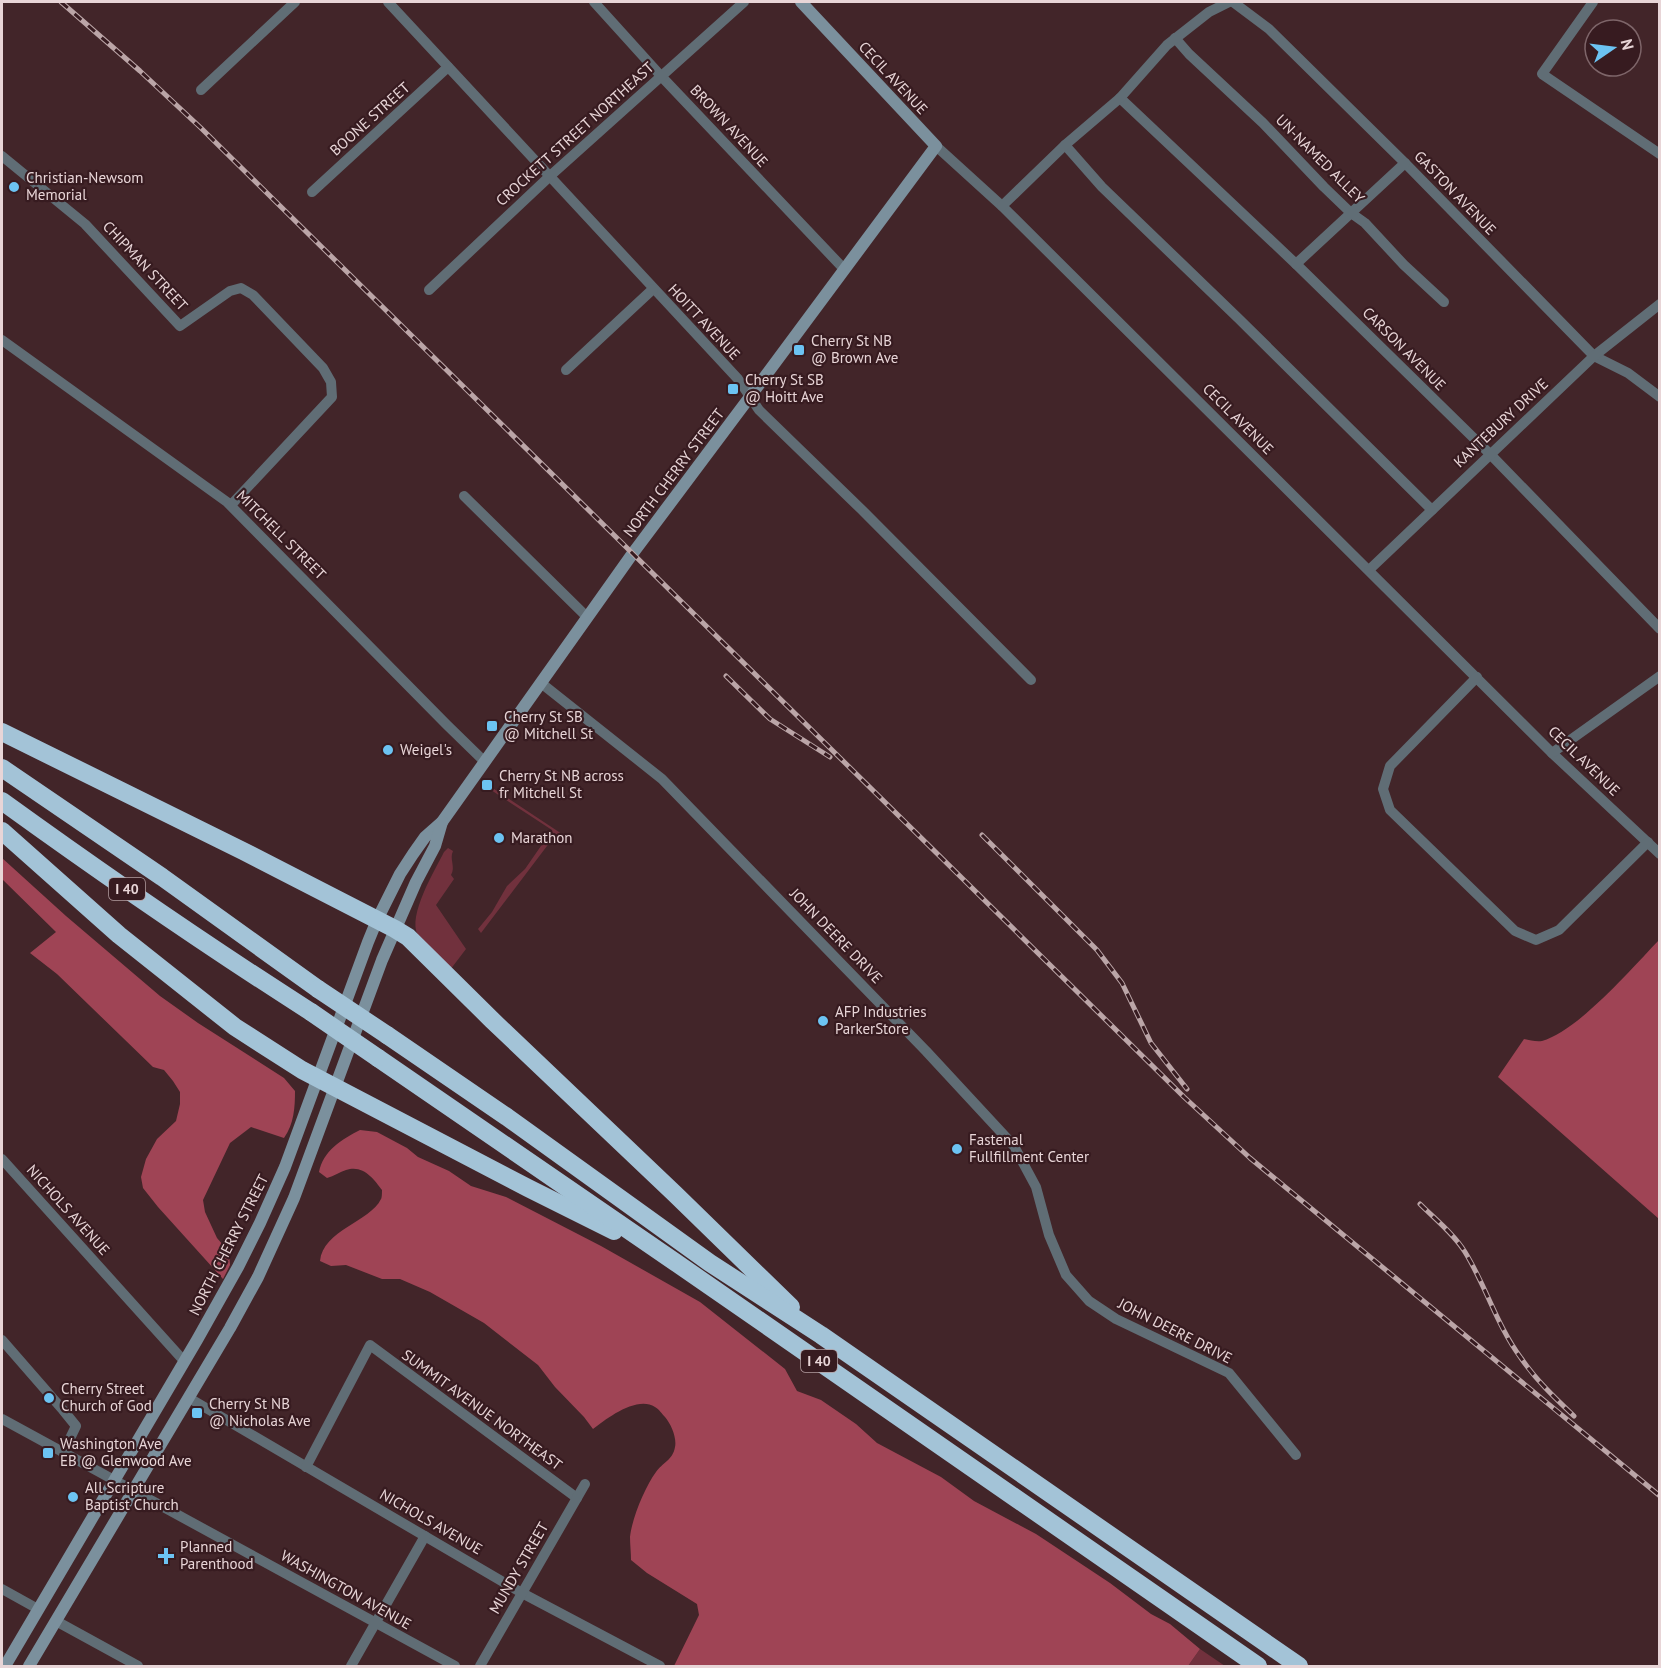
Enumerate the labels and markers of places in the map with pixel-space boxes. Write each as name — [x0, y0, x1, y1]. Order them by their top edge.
place label: Christian-Newsom Memorial — [26, 168, 143, 204]
marker: Christian-Newsom Memorial — [7, 180, 21, 194]
place label: Cherry St NB @ Brown Ave — [811, 331, 898, 367]
marker: Cherry St NB @ Brown Ave — [792, 343, 806, 357]
place label: Cherry St SB @ Hoitt Ave — [745, 370, 824, 406]
marker: Cherry St SB @ Hoitt Ave — [726, 382, 740, 396]
place label: Cherry St SB @ Mitchell St — [504, 707, 593, 743]
marker: Cherry St SB @ Mitchell St — [485, 719, 499, 733]
place label: Weigel's — [400, 740, 452, 759]
marker: Weigel's — [381, 743, 395, 757]
place label: Cherry St NB across fr Mitchell St — [499, 766, 624, 802]
marker: Cherry St NB across fr Mitchell St — [480, 778, 494, 792]
place label: Marathon — [511, 828, 572, 847]
marker: Marathon — [492, 831, 506, 845]
place label: AFP Industries ParkerStore — [835, 1002, 927, 1038]
marker: AFP Industries ParkerStore — [816, 1014, 830, 1028]
place label: Fastenal Fullfillment Center — [969, 1130, 1089, 1166]
marker: Fastenal Fullfillment Center — [950, 1142, 964, 1156]
place label: Cherry Street Church of God — [61, 1379, 152, 1415]
marker: Cherry Street Church of God — [42, 1391, 56, 1405]
place label: Cherry St NB @ Nicholas Ave — [209, 1394, 311, 1430]
marker: Cherry St NB @ Nicholas Ave — [190, 1406, 204, 1420]
place label: Washington Ave EB @ Glenwood Ave — [60, 1434, 192, 1470]
marker: Washington Ave EB @ Glenwood Ave — [41, 1446, 55, 1460]
place label: All Scripture Baptist Church — [85, 1478, 179, 1514]
marker: All Scripture Baptist Church — [66, 1490, 80, 1504]
place label: Planned Parenthood — [180, 1537, 254, 1573]
marker: Planned Parenthood — [157, 1547, 175, 1565]

